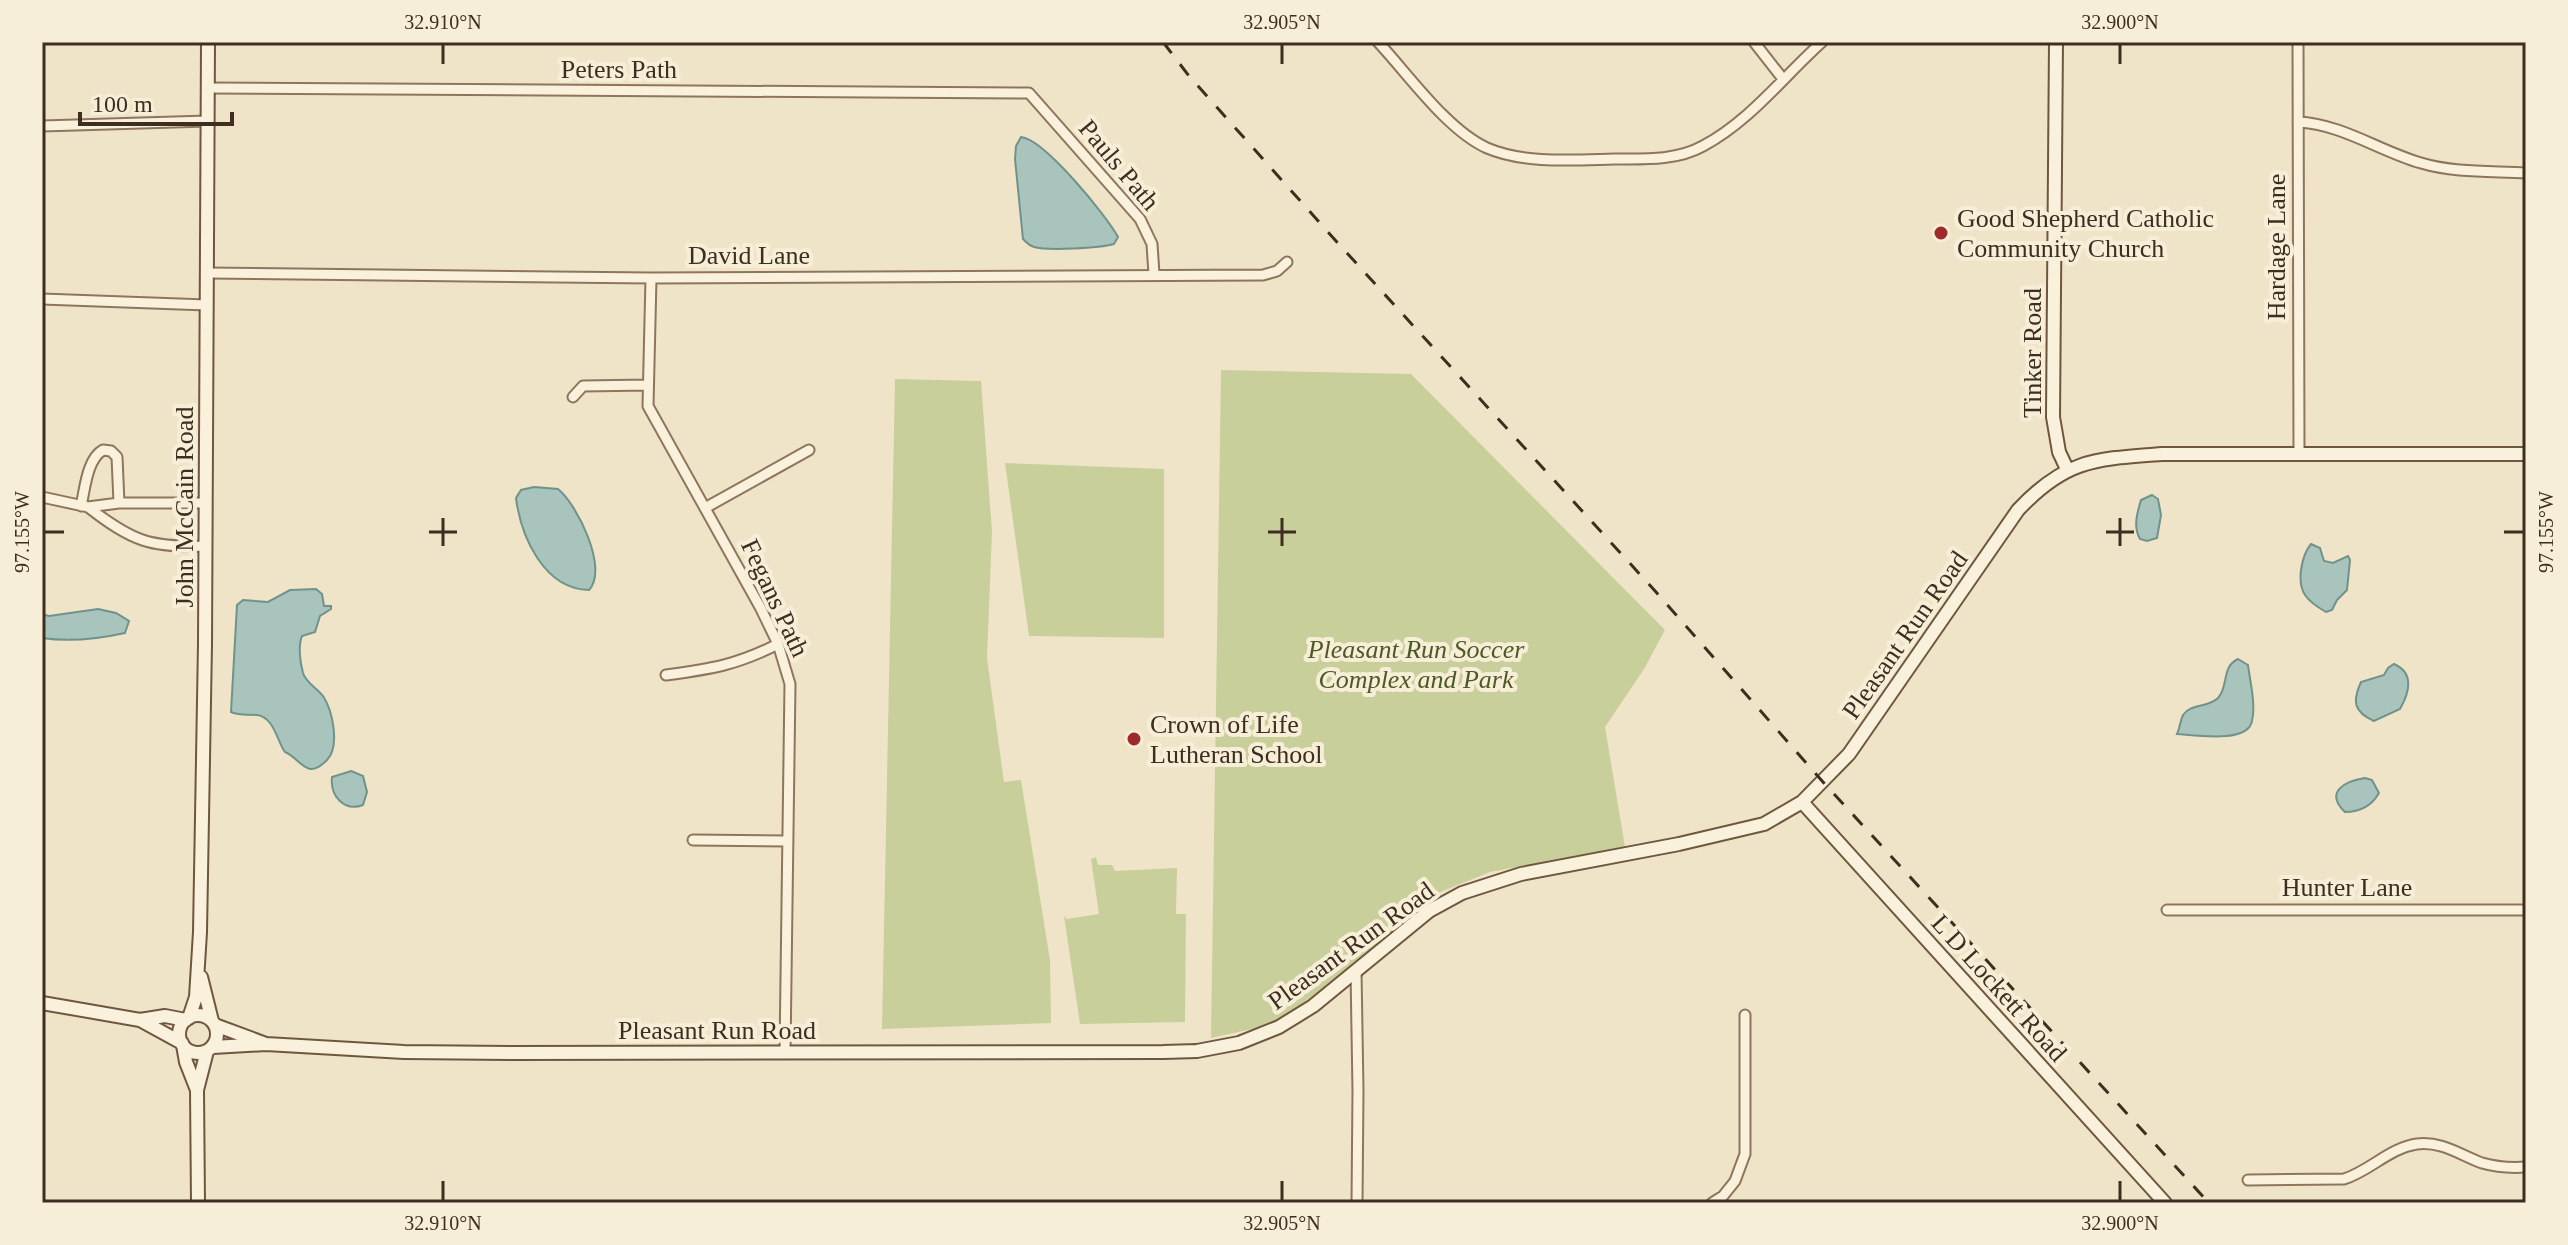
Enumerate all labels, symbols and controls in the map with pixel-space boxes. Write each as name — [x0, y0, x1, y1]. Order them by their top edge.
text: 32.910°N — [404, 11, 482, 33]
text: 32.905°N — [1243, 11, 1321, 33]
text: 32.900°N — [2081, 11, 2159, 33]
street label: Peters Path — [561, 55, 677, 84]
scale bar — [80, 76, 232, 126]
text: 100 m — [92, 91, 153, 117]
street label: Pauls Path — [1073, 114, 1165, 216]
street label: Hardage Lane — [2262, 174, 2291, 320]
place label: Good Shepherd Catholic Community Church — [1957, 204, 2214, 263]
marker: Good Shepherd Catholic Community Church — [1932, 224, 1950, 242]
street label: David Lane — [688, 241, 810, 270]
street label: Tinker Road — [2018, 288, 2047, 418]
street label: John McCain Road — [170, 407, 199, 607]
text: 97.155°W — [11, 491, 33, 573]
text: 97.155°W — [2535, 491, 2557, 573]
street label: Fegans Path — [735, 535, 815, 661]
street label: Pleasant Run Road — [1836, 546, 1974, 724]
park label: Pleasant Run Soccer Complex and Park — [1307, 635, 1525, 694]
place label: Crown of Life Lutheran School — [1150, 710, 1323, 769]
marker: Crown of Life Lutheran School — [1125, 730, 1143, 748]
street label: Hunter Lane — [2282, 873, 2412, 902]
street label: Pleasant Run Road — [1262, 876, 1440, 1016]
street label: L D Lockett Road — [1925, 909, 2073, 1067]
street label: Pleasant Run Road — [618, 1016, 816, 1045]
text: 32.910°N — [404, 1212, 482, 1234]
text: 32.905°N — [1243, 1212, 1321, 1234]
text: 32.900°N — [2081, 1212, 2159, 1234]

